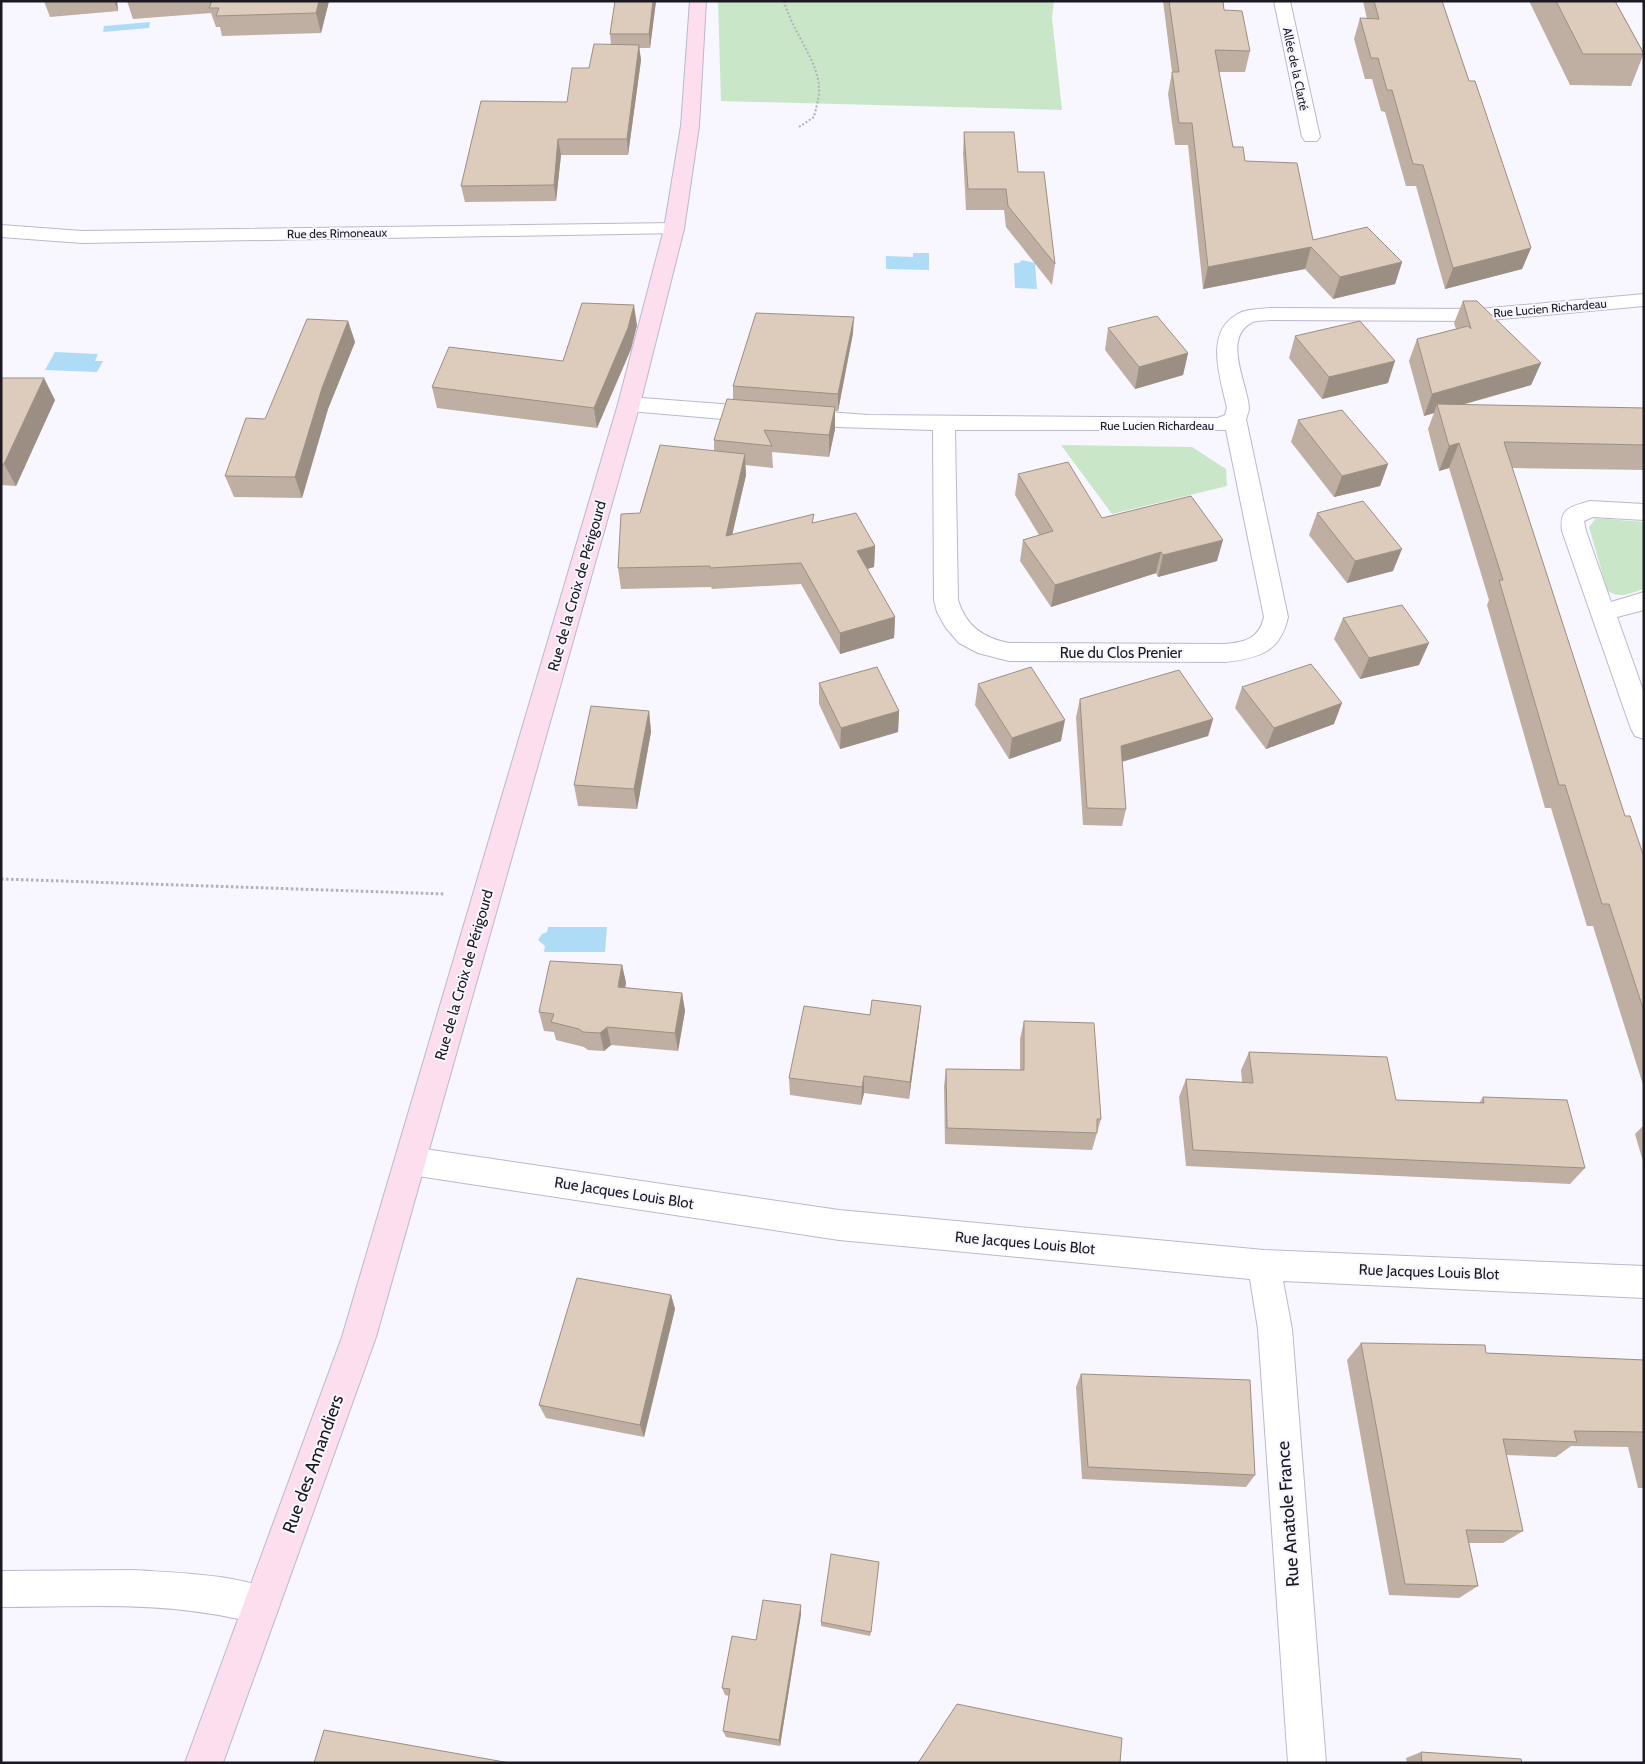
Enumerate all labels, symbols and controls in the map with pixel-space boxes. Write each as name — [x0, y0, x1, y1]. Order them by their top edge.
street label: Allée de la Clarté — [1280, 26, 1312, 112]
street label: Rue des Rimoneaux — [287, 225, 387, 241]
street label: Rue Lucien Richardeau — [1493, 296, 1607, 320]
street label: Rue Lucien Richardeau — [1100, 418, 1214, 433]
street label: Rue de la Croix de Périgourd — [544, 499, 610, 673]
street label: Rue du Clos Prenier — [1060, 644, 1183, 662]
street label: Rue de la Croix de Périgourd — [431, 888, 497, 1062]
street label: Rue Jacques Louis Blot — [553, 1173, 695, 1213]
street label: Rue Jacques Louis Blot — [954, 1228, 1096, 1258]
street label: Rue Jacques Louis Blot — [1358, 1261, 1500, 1283]
street label: Rue des Amandiers — [278, 1392, 348, 1536]
street label: Rue Anatole France — [1272, 1440, 1304, 1588]

